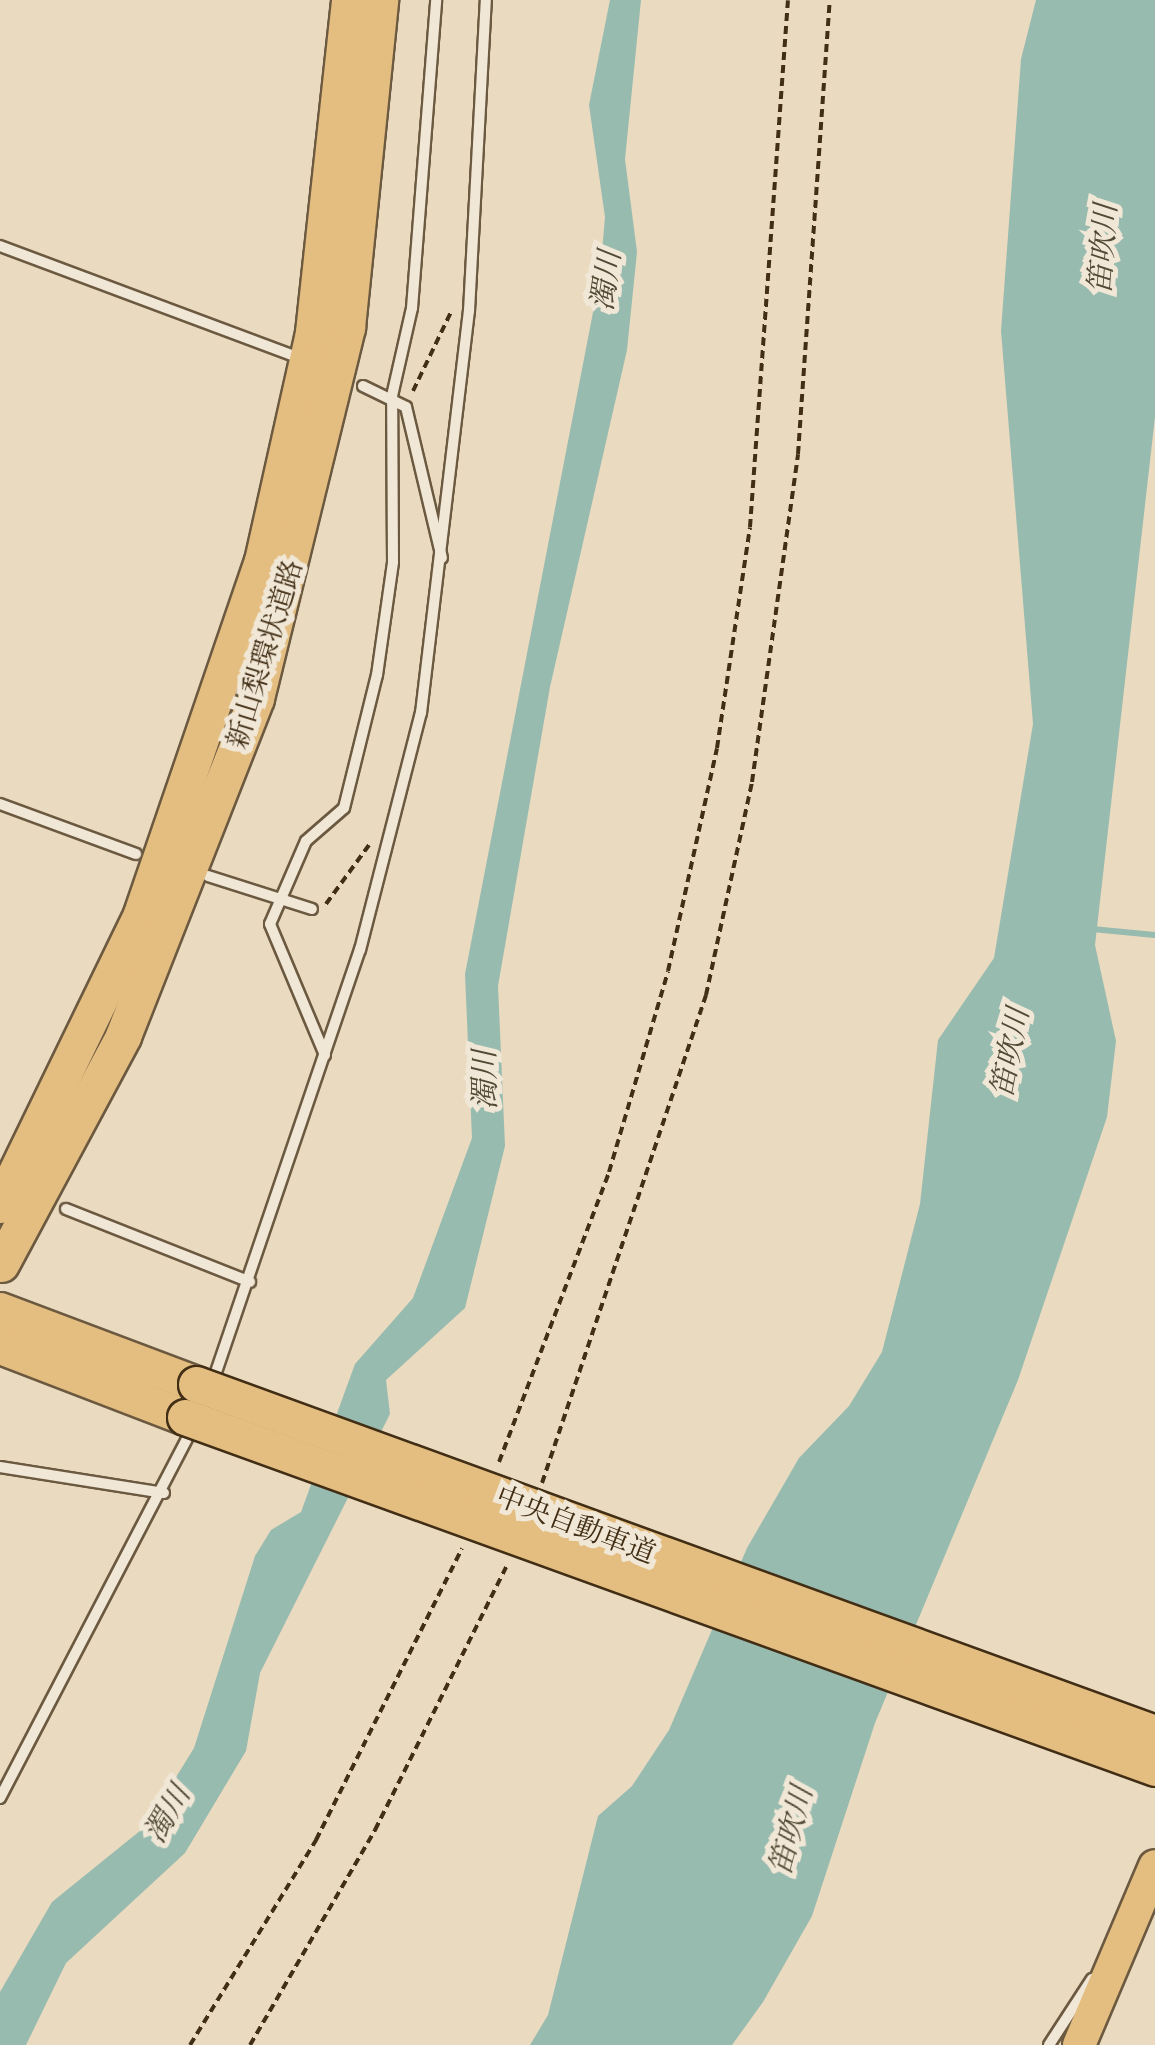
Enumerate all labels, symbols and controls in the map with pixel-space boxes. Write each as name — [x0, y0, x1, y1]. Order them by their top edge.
water label: 笛吹川 — [1084, 203, 1126, 295]
water label: 濁川 — [586, 249, 630, 313]
street label: 新山梨環状道路 — [222, 556, 312, 754]
water label: 笛吹川 — [986, 1005, 1038, 1101]
water label: 濁川 — [468, 1050, 506, 1110]
street label: 中央自動車道 — [491, 1481, 659, 1573]
water label: 濁川 — [138, 1780, 200, 1850]
water label: 笛吹川 — [764, 1783, 822, 1879]

